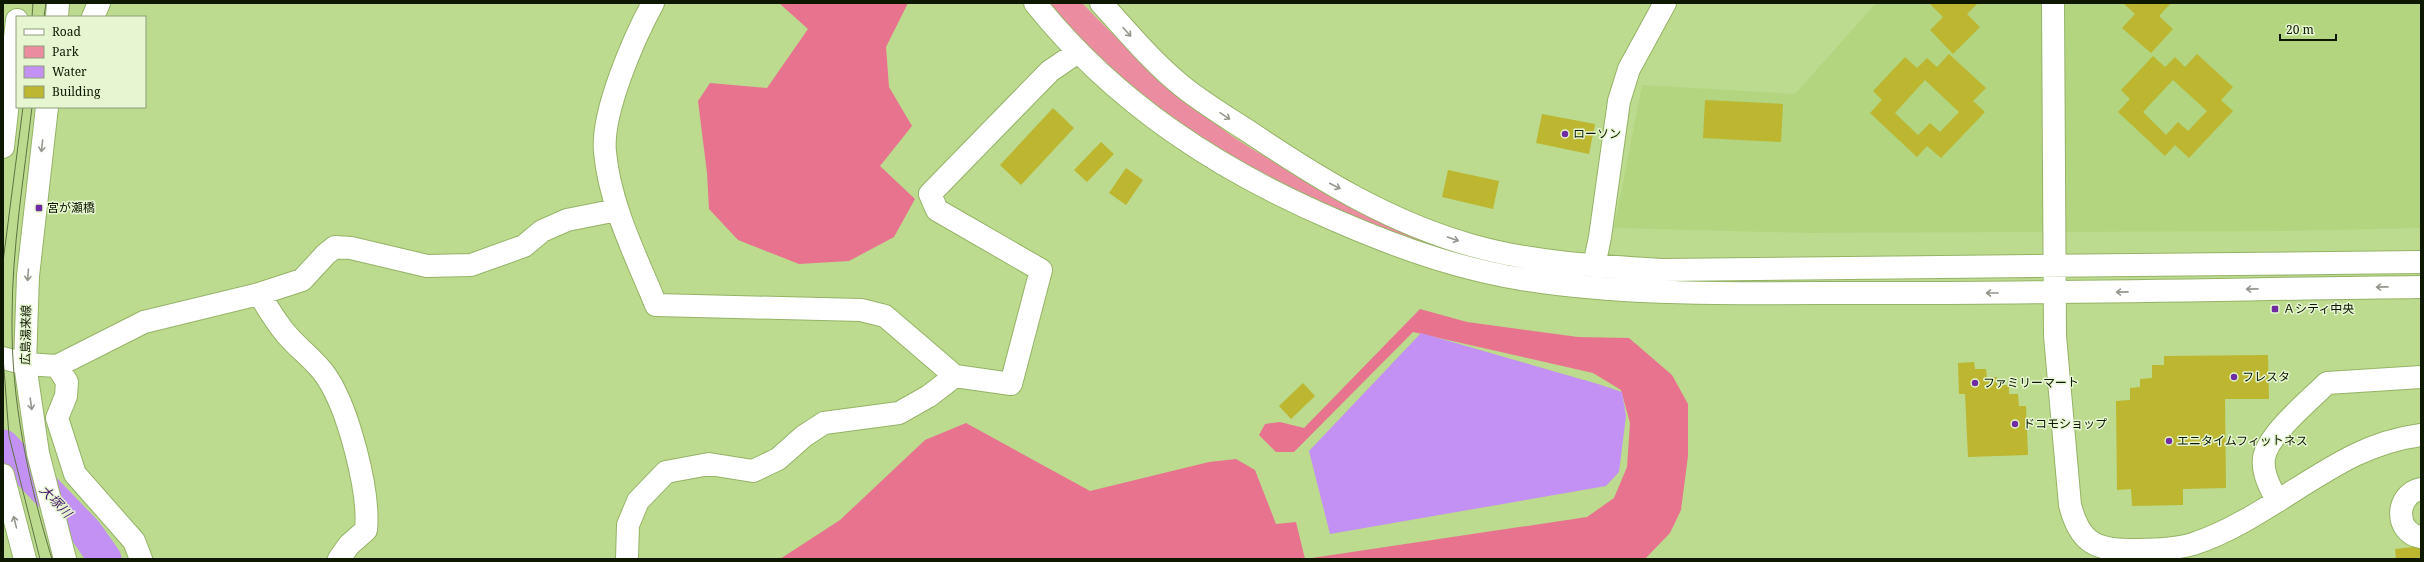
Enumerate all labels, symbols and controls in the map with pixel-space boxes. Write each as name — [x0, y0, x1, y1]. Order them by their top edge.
legend — [16, 16, 146, 108]
scale bar — [2280, 16, 2336, 42]
text: 20 m — [2286, 21, 2314, 38]
text: Road — [52, 23, 82, 40]
one-way arrow — [1122, 27, 1132, 37]
text: Park — [52, 43, 80, 60]
text: Water — [52, 63, 87, 80]
text: Building — [52, 83, 101, 100]
one-way arrow — [1220, 112, 1231, 120]
place label: ローソン — [1573, 125, 1621, 142]
marker: ローソン — [1560, 129, 1570, 139]
one-way arrow — [39, 139, 46, 152]
one-way arrow — [1328, 183, 1340, 191]
place label: 宮が瀬橋 — [47, 199, 95, 216]
marker: 宮が瀬橋 — [34, 203, 44, 213]
one-way arrow — [1447, 235, 1459, 243]
one-way arrow — [25, 268, 32, 281]
one-way arrow — [2376, 283, 2389, 291]
one-way arrow — [2246, 285, 2259, 293]
one-way arrow — [2116, 288, 2129, 295]
one-way arrow — [1986, 289, 1999, 297]
place label: Ａシティ中央 — [2283, 300, 2354, 317]
marker: Ａシティ中央 — [2270, 304, 2280, 314]
street label: 広島湯来線 — [16, 305, 35, 365]
place label: フレスタ — [2242, 368, 2290, 385]
marker: フレスタ — [2229, 372, 2239, 382]
place label: ファミリーマート — [1983, 374, 2079, 391]
marker: ファミリーマート — [1970, 378, 1980, 388]
one-way arrow — [27, 398, 35, 411]
place label: ドコモショップ — [2023, 415, 2107, 432]
marker: ドコモショップ — [2010, 419, 2020, 429]
place label: エニタイムフィットネス — [2177, 432, 2308, 449]
marker: エニタイムフィットネス — [2164, 436, 2174, 446]
water label: 大塚川 — [36, 481, 77, 523]
one-way arrow — [10, 515, 18, 528]

